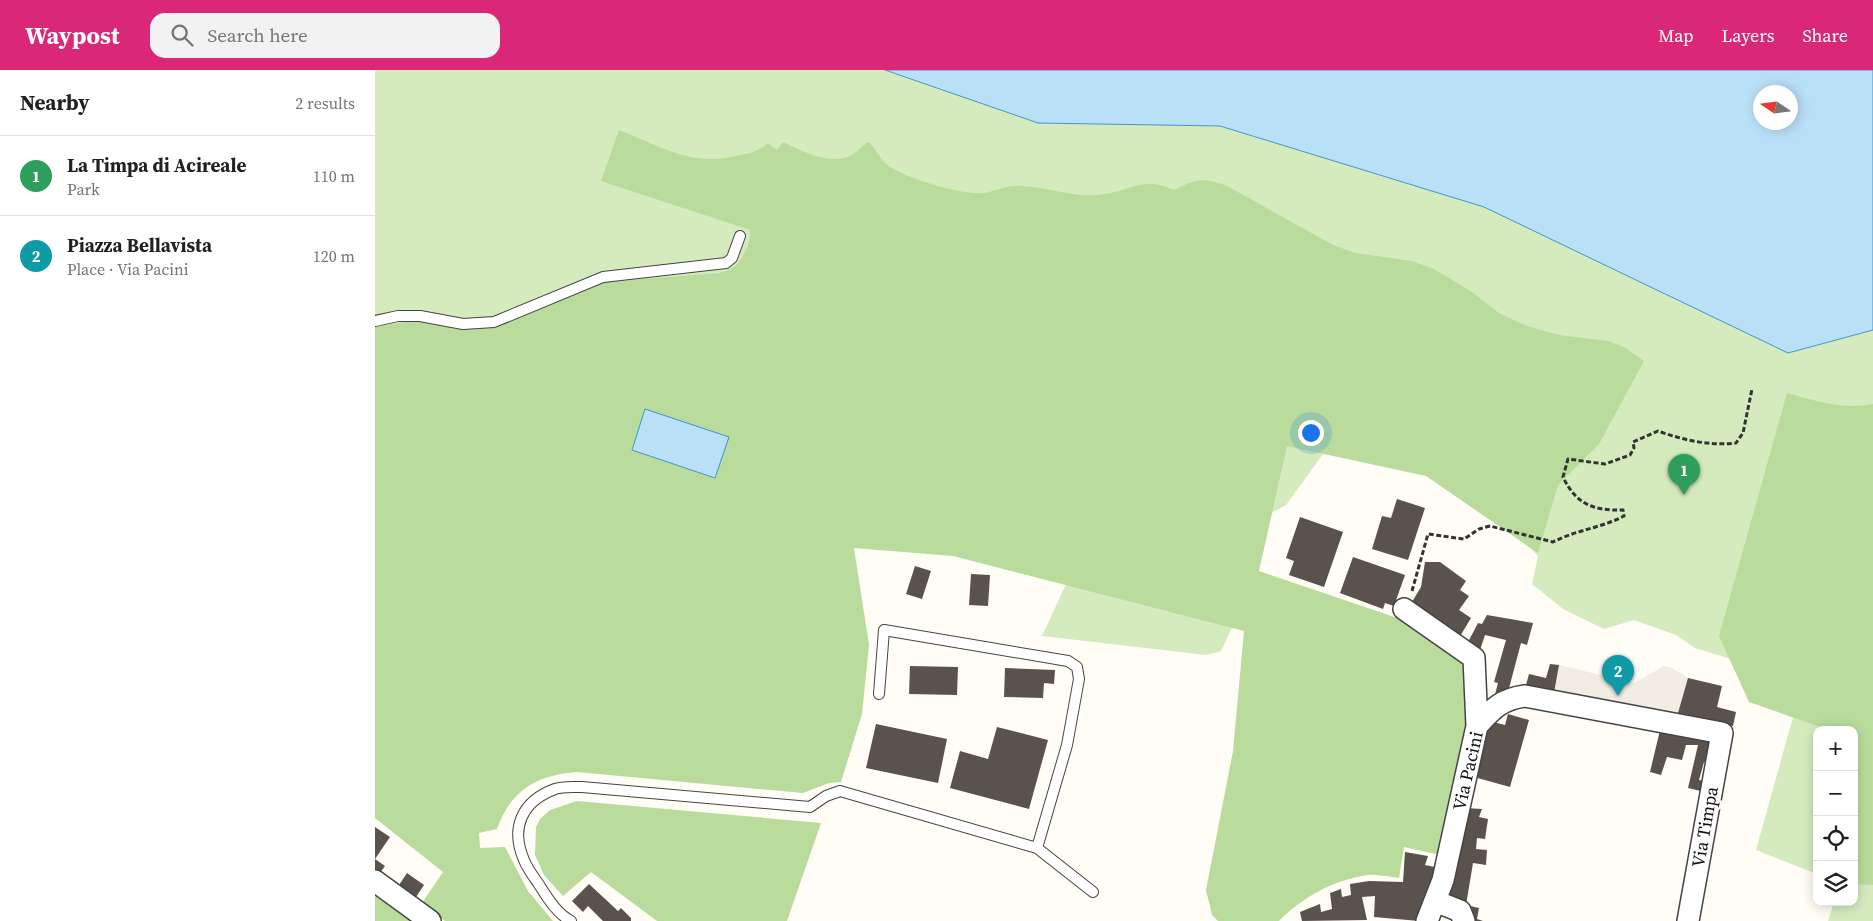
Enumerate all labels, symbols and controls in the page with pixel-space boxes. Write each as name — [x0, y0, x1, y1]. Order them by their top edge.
search box — [150, 13, 500, 58]
text: Waypost — [25, 19, 120, 52]
icon: search — [168, 21, 196, 49]
text: Search here — [208, 22, 308, 48]
text: Map — [1658, 23, 1693, 48]
text: Layers — [1721, 23, 1774, 48]
text: Share — [1802, 23, 1848, 48]
north arrow — [1753, 85, 1798, 130]
text: Nearby — [20, 88, 90, 117]
text: 2 results — [295, 92, 355, 114]
text: La Timpa di Acireale — [67, 152, 246, 178]
text: 1 — [32, 165, 40, 187]
text: 110 m — [313, 165, 355, 187]
text: Park — [67, 178, 100, 200]
text: Piazza Bellavista — [67, 232, 212, 258]
text: 2 — [32, 245, 40, 267]
text: 120 m — [313, 245, 355, 267]
text: Place · Via Pacini — [67, 258, 188, 280]
your location — [1298, 420, 1324, 446]
pin: 1 — [1668, 454, 1700, 495]
pin: 2 — [1602, 655, 1634, 696]
map controls — [1813, 726, 1858, 906]
button: + — [1813, 726, 1858, 771]
street label: Via Pacini — [1446, 729, 1489, 813]
button: − — [1813, 771, 1858, 816]
street label: Via Timpa — [1685, 784, 1724, 869]
button: locate — [1813, 816, 1858, 861]
button: layers — [1813, 861, 1858, 906]

